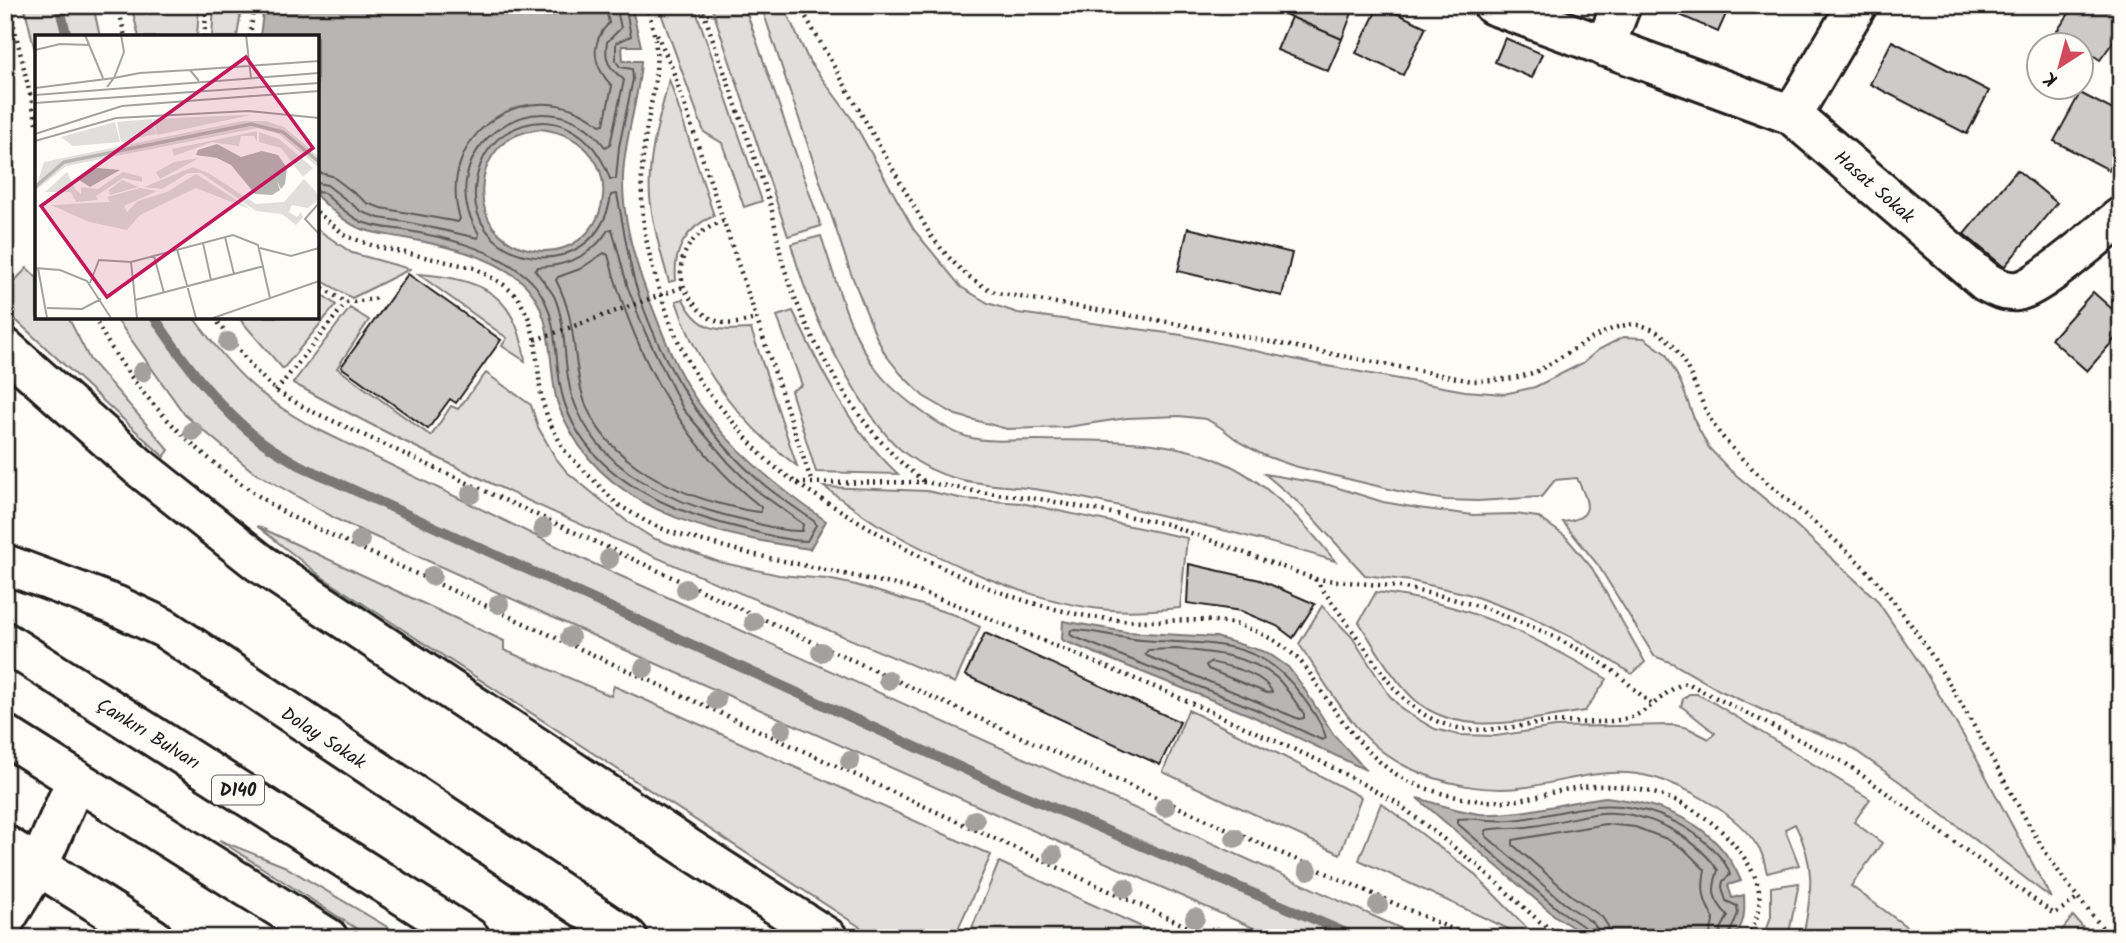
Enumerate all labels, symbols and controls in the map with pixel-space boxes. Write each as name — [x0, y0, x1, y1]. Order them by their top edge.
north arrow — [2024, 32, 2094, 102]
inset map — [35, 35, 318, 318]
text: K — [2038, 63, 2065, 94]
street label: Hasat Sokak — [1826, 144, 1921, 231]
street label: Çankırı Bulvarı — [90, 691, 206, 779]
street label: Dolay Sokak — [274, 700, 372, 778]
road number: D140 — [212, 776, 264, 804]

